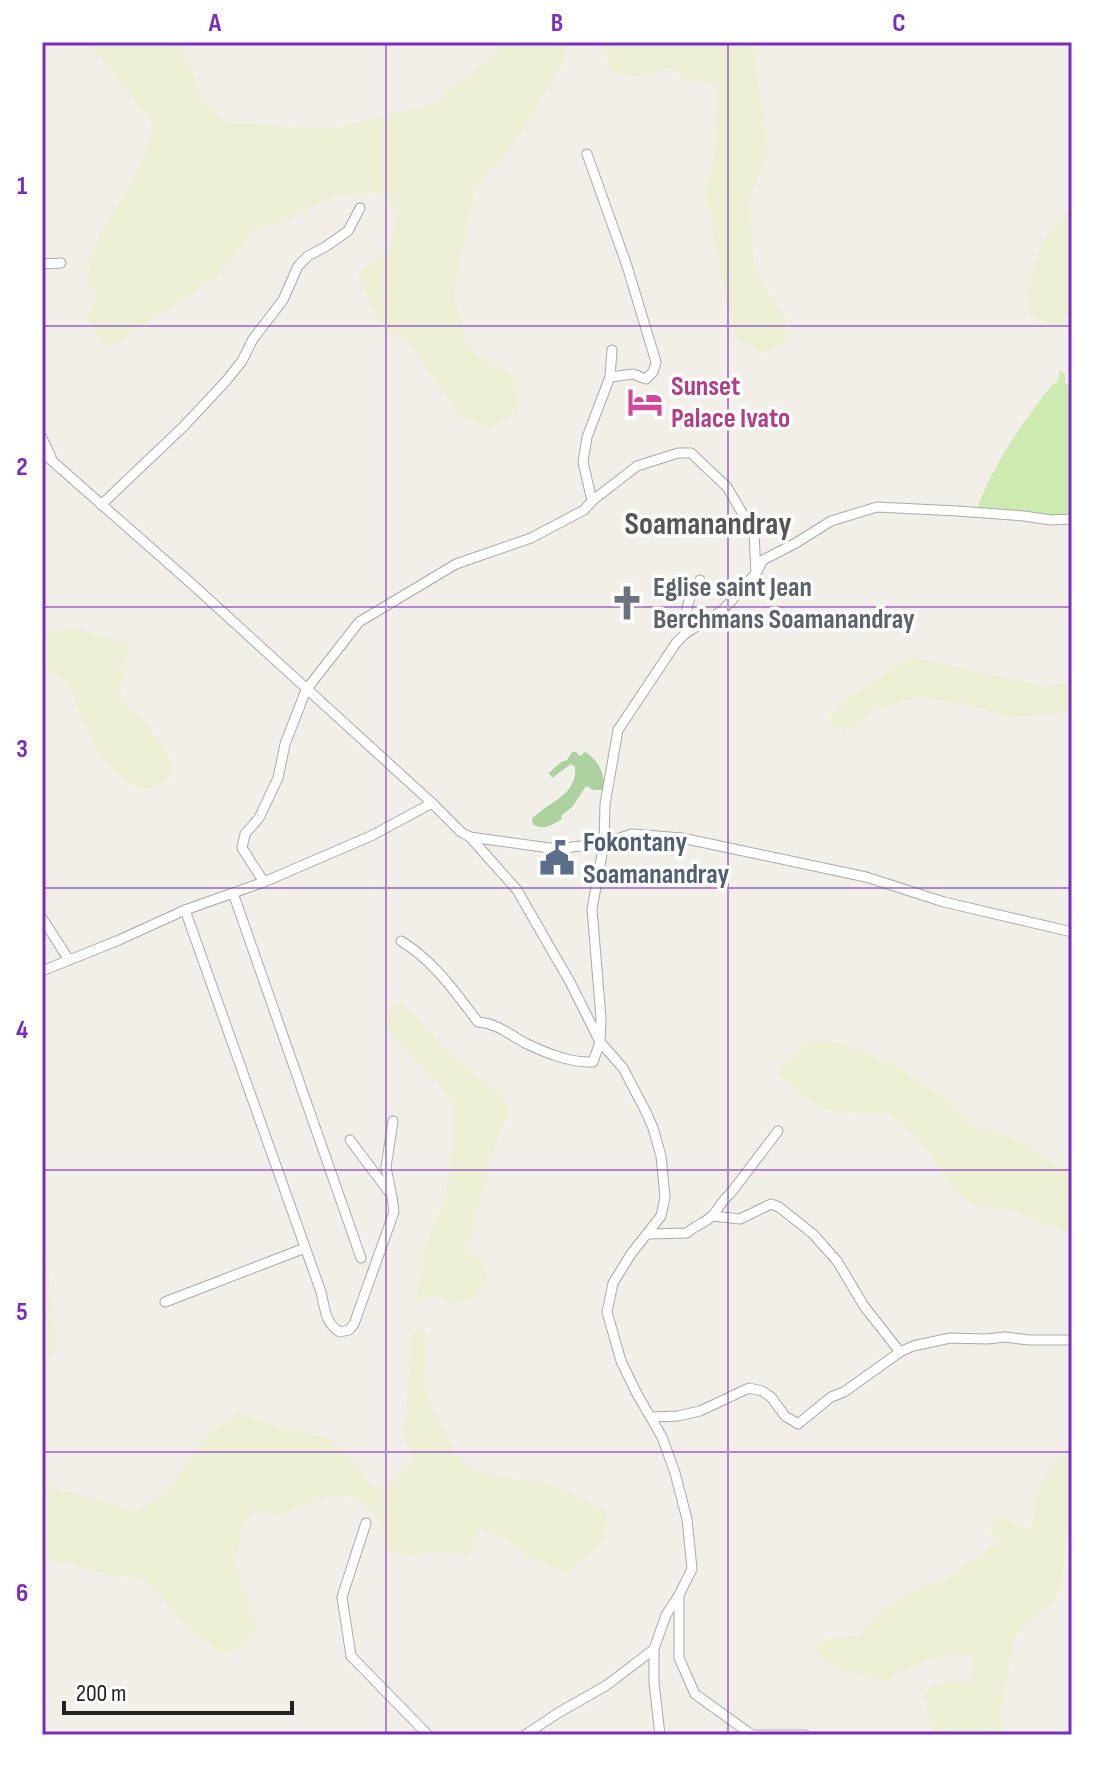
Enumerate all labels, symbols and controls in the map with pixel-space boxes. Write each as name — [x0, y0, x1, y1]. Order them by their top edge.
text: A — [208, 8, 222, 39]
text: B — [551, 8, 563, 39]
text: C — [892, 8, 906, 39]
text: 1 — [17, 171, 27, 202]
place label: Sunset Palace Ivato — [671, 370, 790, 435]
hotel icon: Sunset Palace Ivato — [626, 383, 664, 421]
text: 2 — [16, 452, 28, 483]
district label: Soamanandray — [625, 505, 791, 544]
place label: Eglise saint Jean Berchmans Soamanandray — [653, 571, 915, 636]
church icon: Eglise saint Jean Berchmans Soamanandray — [608, 584, 646, 622]
text: 3 — [16, 734, 28, 765]
place label: Fokontany Soamanandray — [583, 826, 729, 891]
public building icon: Fokontany Soamanandray — [538, 839, 576, 877]
text: 4 — [16, 1015, 28, 1046]
text: 5 — [16, 1297, 28, 1328]
text: 6 — [16, 1578, 28, 1609]
scale bar — [64, 1665, 292, 1715]
text: 200 m — [76, 1679, 127, 1708]

